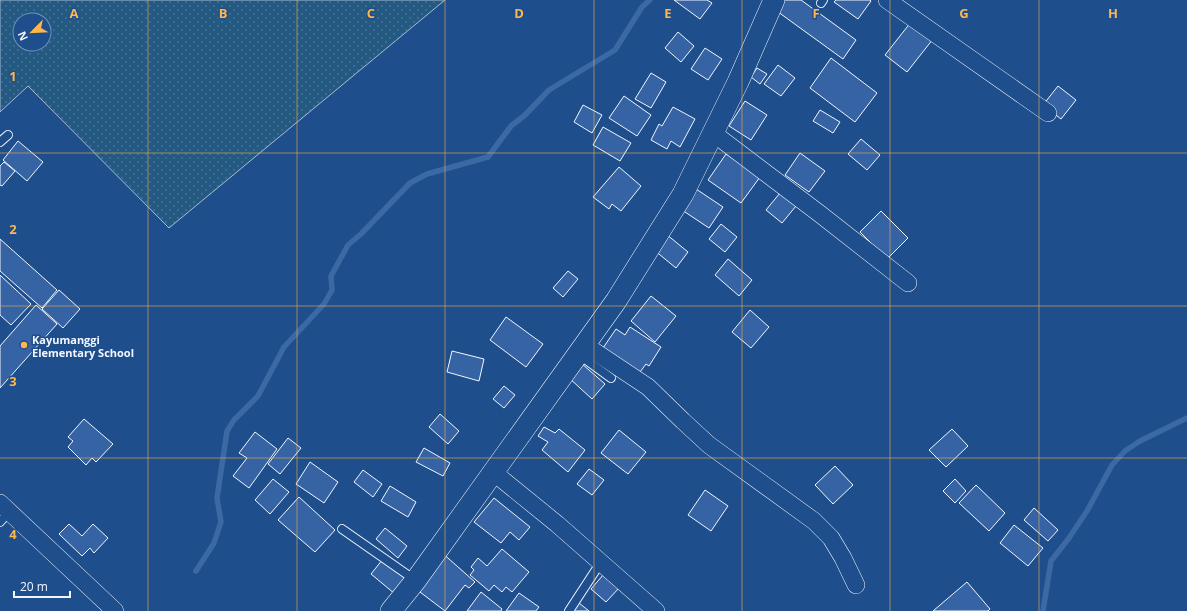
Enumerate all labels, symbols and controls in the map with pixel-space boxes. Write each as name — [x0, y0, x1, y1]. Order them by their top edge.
text: A — [70, 4, 79, 22]
text: B — [219, 4, 228, 22]
text: C — [367, 4, 375, 22]
text: D — [514, 4, 524, 22]
text: E — [664, 4, 672, 22]
text: F — [812, 4, 820, 22]
text: G — [959, 4, 969, 22]
text: H — [1108, 4, 1118, 22]
north arrow — [12, 12, 52, 52]
text: N — [14, 29, 31, 43]
text: 1 — [9, 67, 17, 85]
text: 2 — [9, 220, 17, 238]
place label: Kayumanggi Elementary School — [32, 332, 134, 360]
marker: Kayumanggi Elementary School — [19, 340, 29, 350]
text: 3 — [9, 372, 17, 390]
text: 4 — [9, 525, 17, 543]
scale bar — [14, 573, 70, 599]
text: 20 m — [20, 578, 48, 595]

